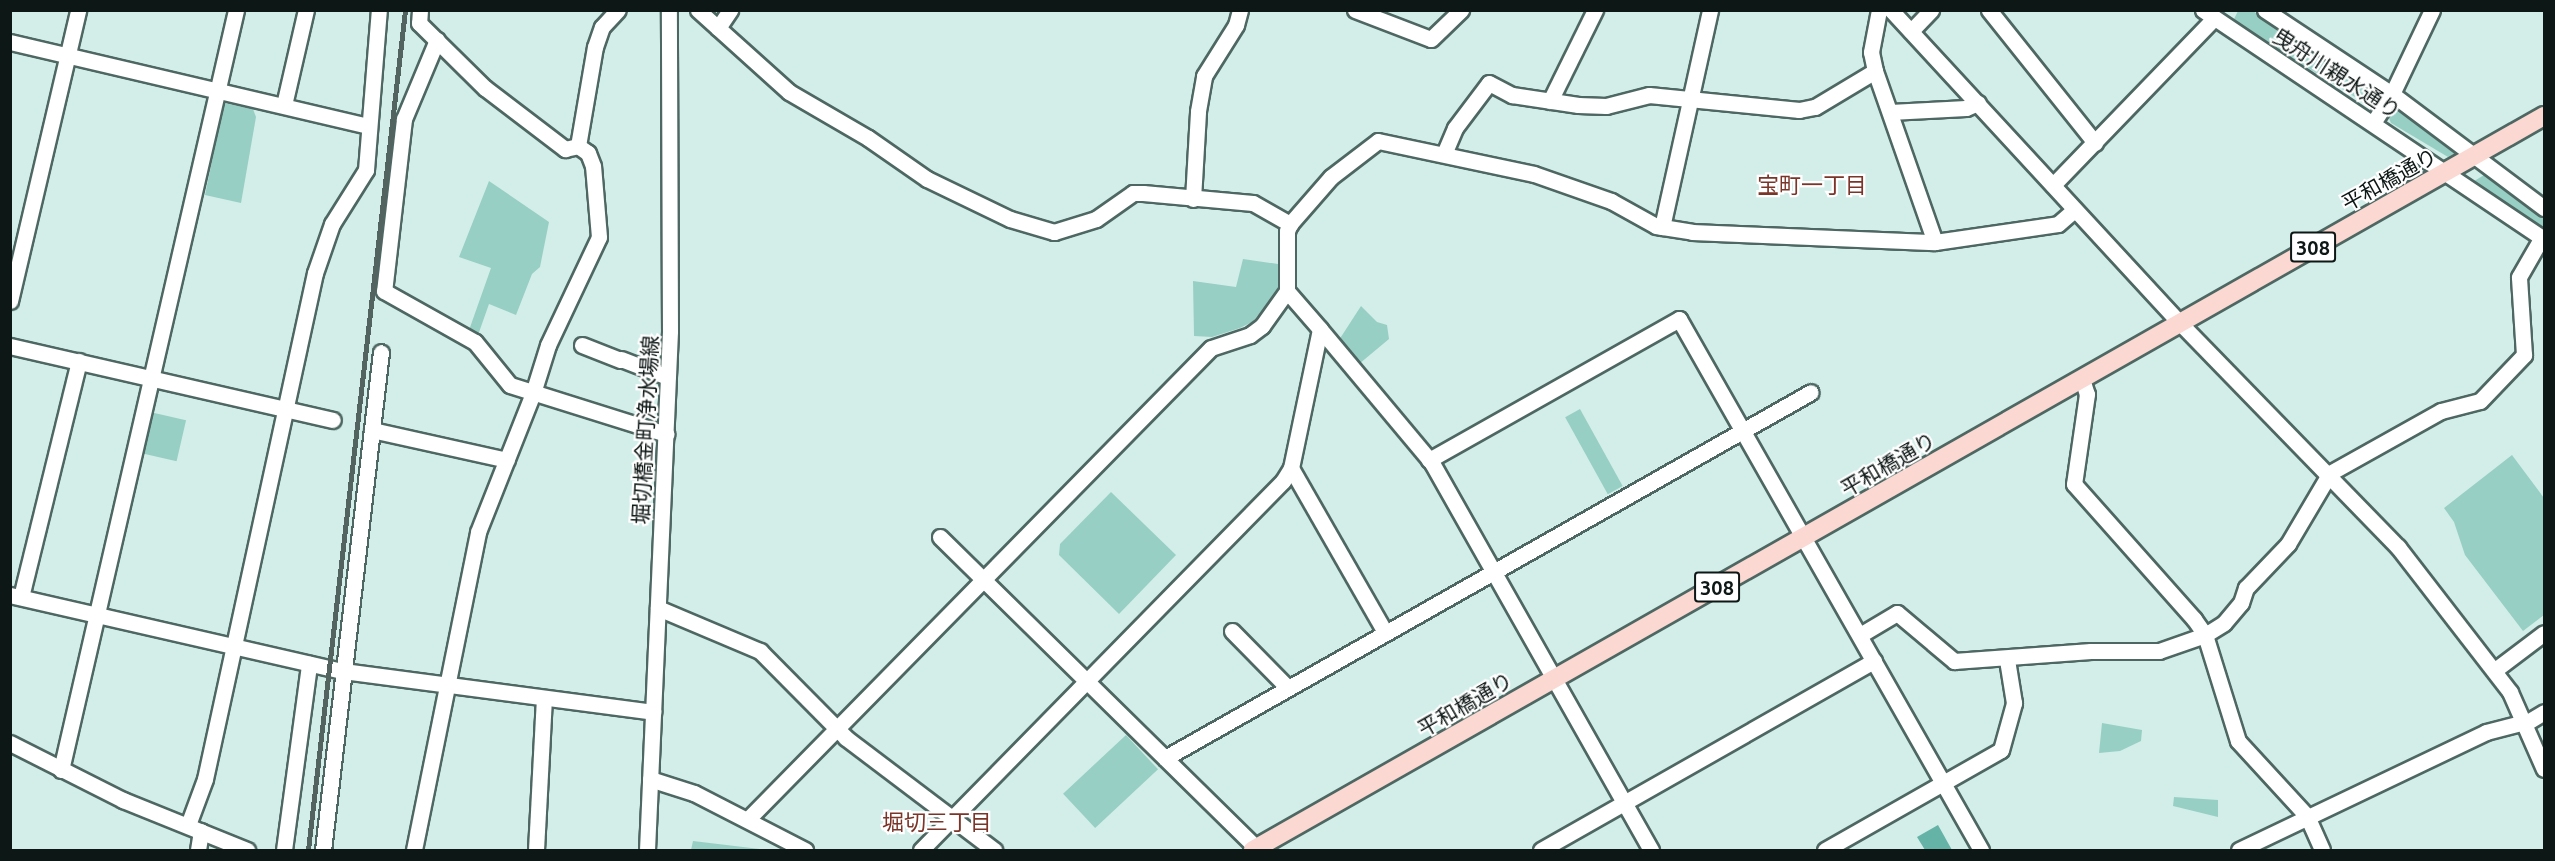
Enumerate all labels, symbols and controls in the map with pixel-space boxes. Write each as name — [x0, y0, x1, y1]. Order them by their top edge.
street label: 曳舟川親水通り — [2268, 22, 2406, 124]
street label: 平和橋通り — [2337, 143, 2441, 215]
district label: 宝町一丁目 — [1757, 172, 1867, 198]
road number: 308 — [2289, 230, 2337, 264]
street label: 堀切橋金町浄水場線 — [627, 335, 663, 525]
street label: 平和橋通り — [1836, 427, 1940, 501]
road number: 308 — [1693, 570, 1741, 604]
street label: 平和橋通り — [1413, 667, 1517, 741]
district label: 堀切三丁目 — [882, 809, 992, 835]

